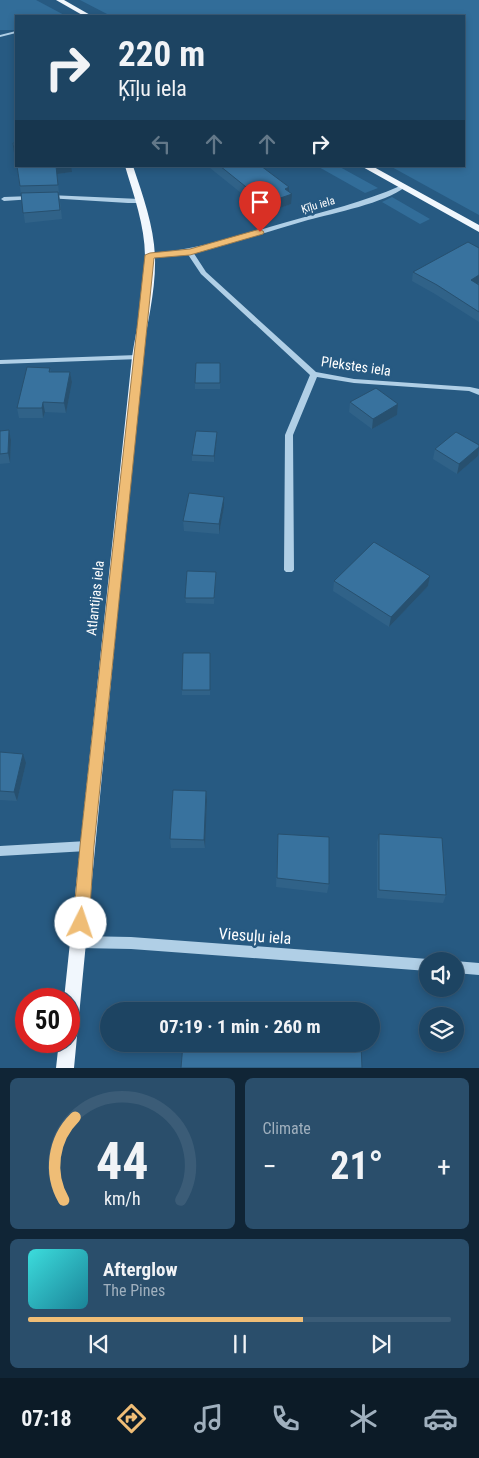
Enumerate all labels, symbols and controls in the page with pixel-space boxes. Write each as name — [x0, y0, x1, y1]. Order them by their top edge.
text: 220 m — [118, 34, 205, 75]
icon: right — [35, 35, 100, 100]
text: Ķīļu iela — [118, 76, 187, 101]
icon: left — [147, 130, 175, 158]
icon: ahead — [200, 130, 228, 158]
icon: ahead — [253, 130, 281, 158]
icon: right — [306, 130, 334, 158]
pin — [239, 181, 281, 232]
icon: arrive — [246, 188, 274, 216]
street label: Ķīļu iela — [300, 194, 336, 216]
street label: Plekstes iela — [320, 353, 392, 379]
street label: Atlantijas iela — [83, 560, 107, 636]
position arrow — [54, 896, 106, 948]
street label: Viesuļu iela — [218, 924, 292, 949]
map controls — [419, 952, 464, 1052]
button: sound — [419, 952, 464, 997]
speed limit sign: 50 — [15, 988, 80, 1053]
button: layers — [419, 1007, 464, 1052]
text: 07:19 · 1 min · 260 m — [159, 1015, 321, 1038]
text: Climate — [263, 1119, 311, 1138]
text: 44 — [96, 1131, 149, 1192]
text: 21° — [330, 1144, 383, 1188]
text: − — [263, 1150, 277, 1183]
text: + — [437, 1150, 451, 1183]
text: km/h — [104, 1188, 141, 1209]
text: Afterglow — [103, 1258, 177, 1281]
text: The Pines — [103, 1281, 165, 1300]
icon: previous — [85, 1330, 113, 1358]
icon: pause — [226, 1330, 254, 1358]
icon: next — [367, 1330, 395, 1358]
icon: directions — [114, 1401, 149, 1436]
icon: music — [191, 1401, 226, 1436]
icon: phone — [268, 1401, 303, 1436]
icon: climate — [346, 1401, 381, 1436]
icon: car — [423, 1401, 458, 1436]
text: 07:18 — [21, 1406, 72, 1431]

